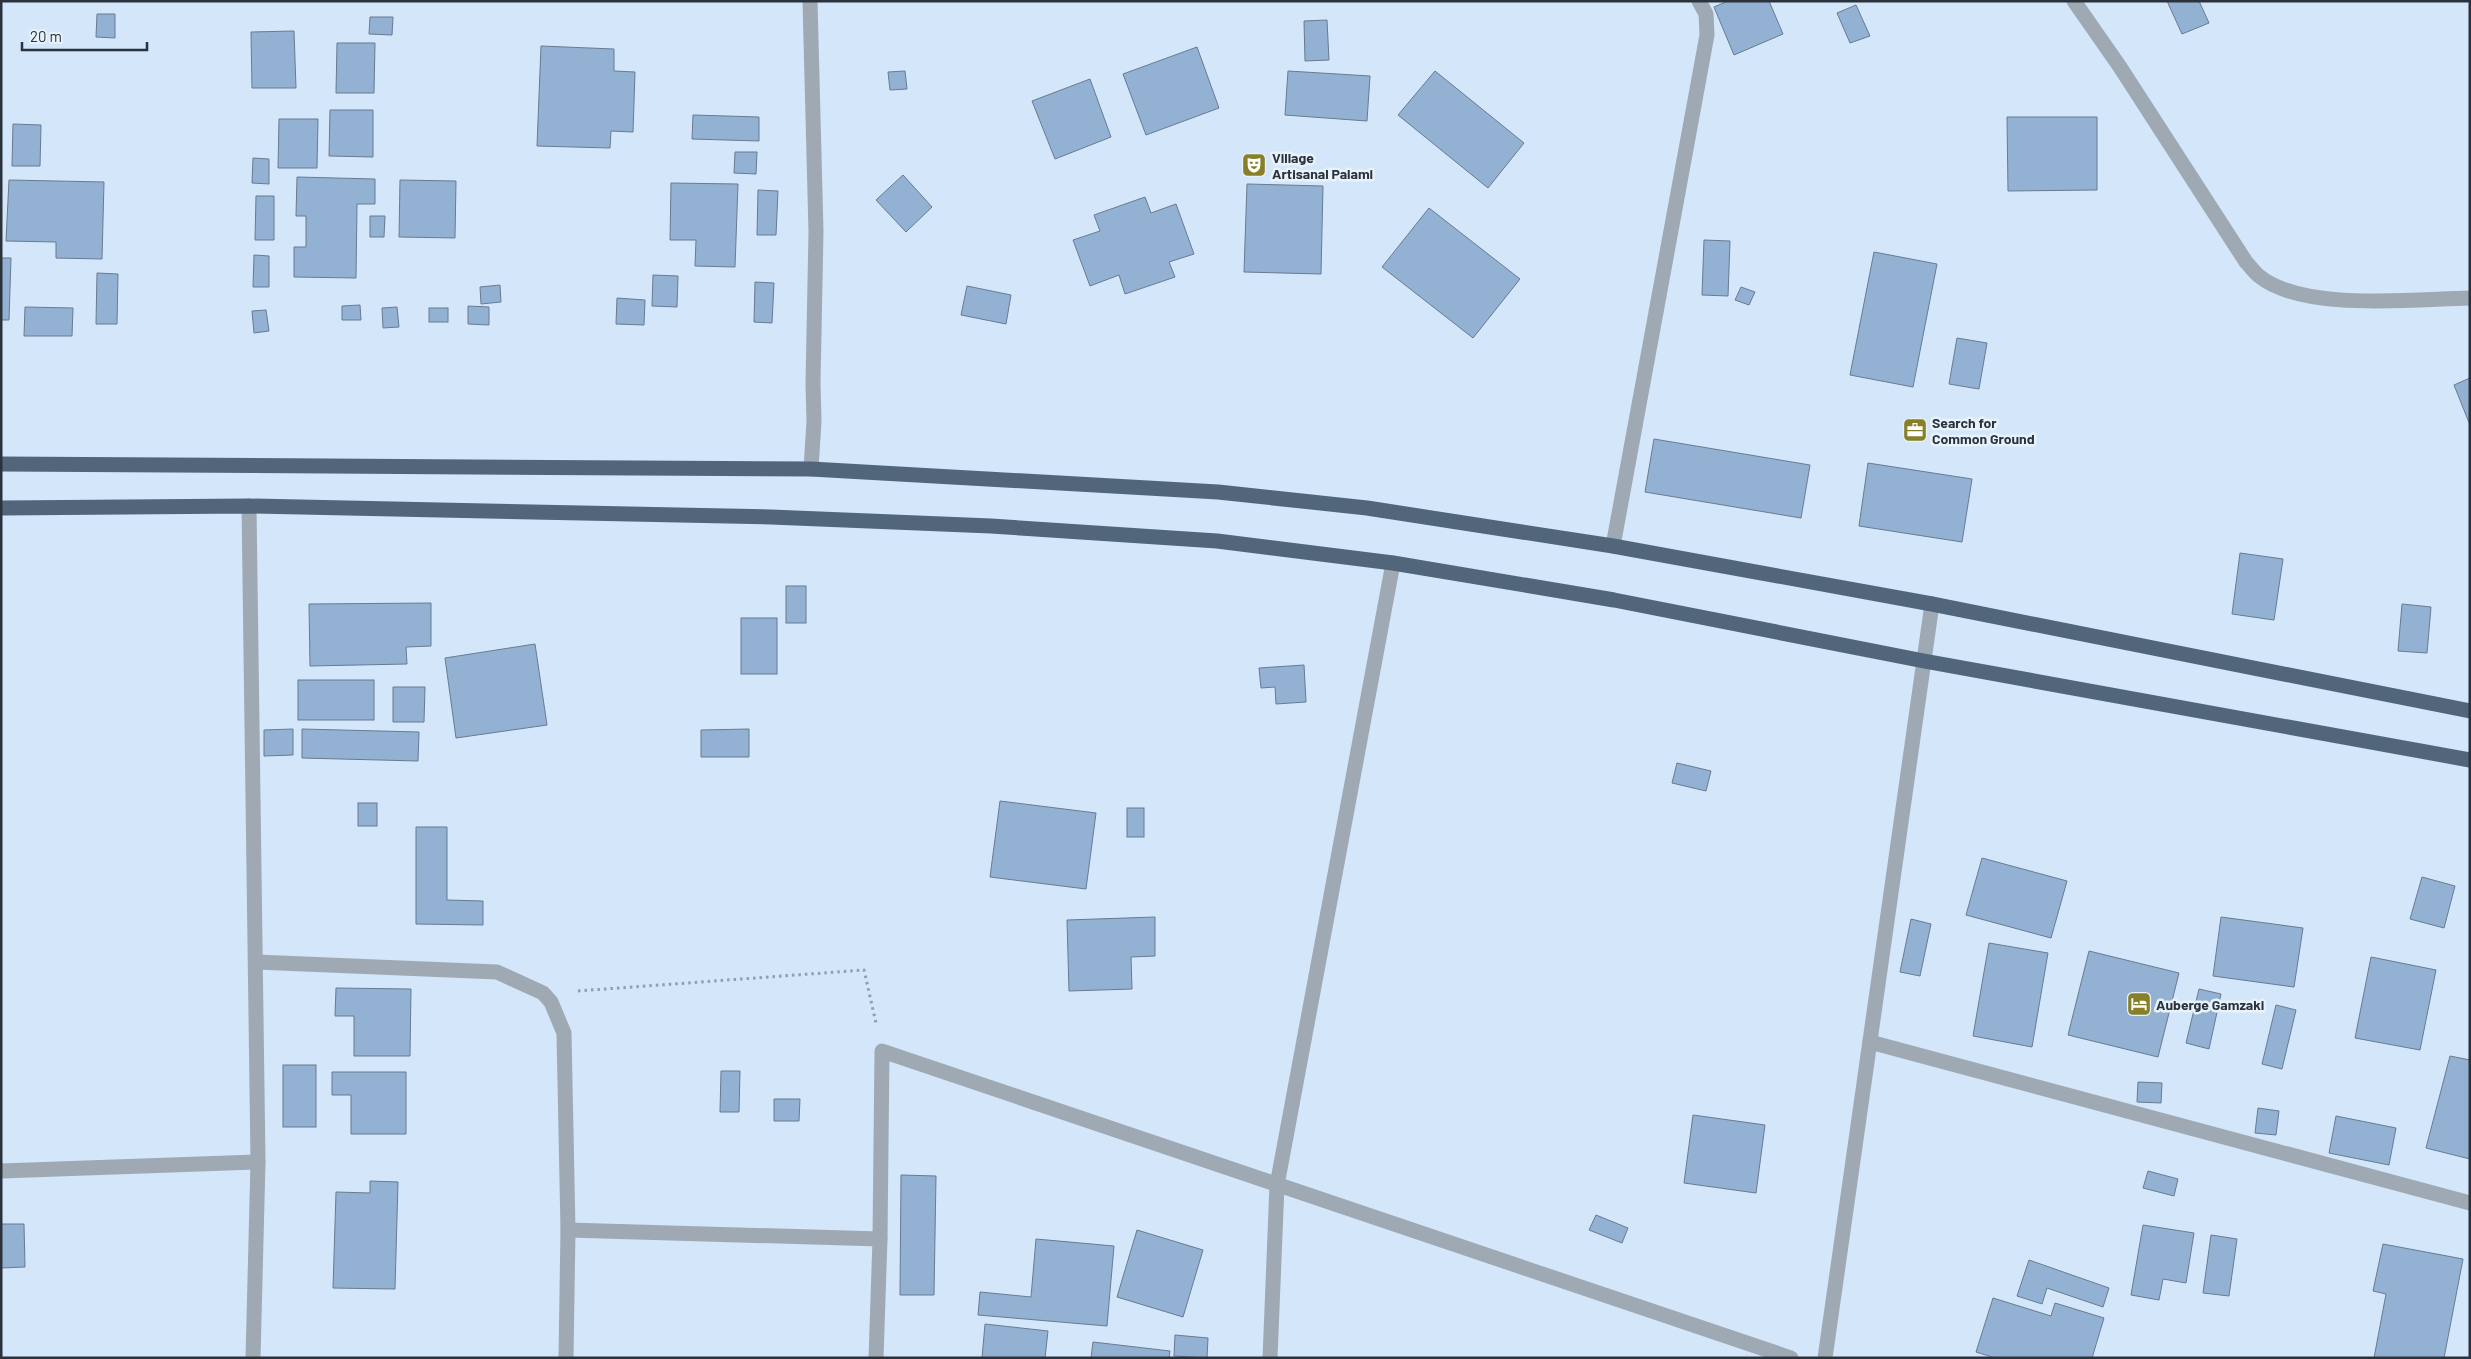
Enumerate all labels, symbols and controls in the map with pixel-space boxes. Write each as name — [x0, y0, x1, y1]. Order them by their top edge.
scale bar — [22, 20, 148, 52]
text: 20 m — [30, 27, 62, 45]
place label: Village Artisanal Palami — [1272, 149, 1373, 182]
theatre icon: Village Artisanal Palami — [1241, 152, 1267, 178]
place label: Search for Common Ground — [1932, 414, 2035, 447]
office icon: Search for Common Ground — [1902, 417, 1928, 443]
hotel icon: Auberge Gamzaki — [2126, 991, 2152, 1017]
place label: Auberge Gamzaki — [2156, 996, 2264, 1013]

